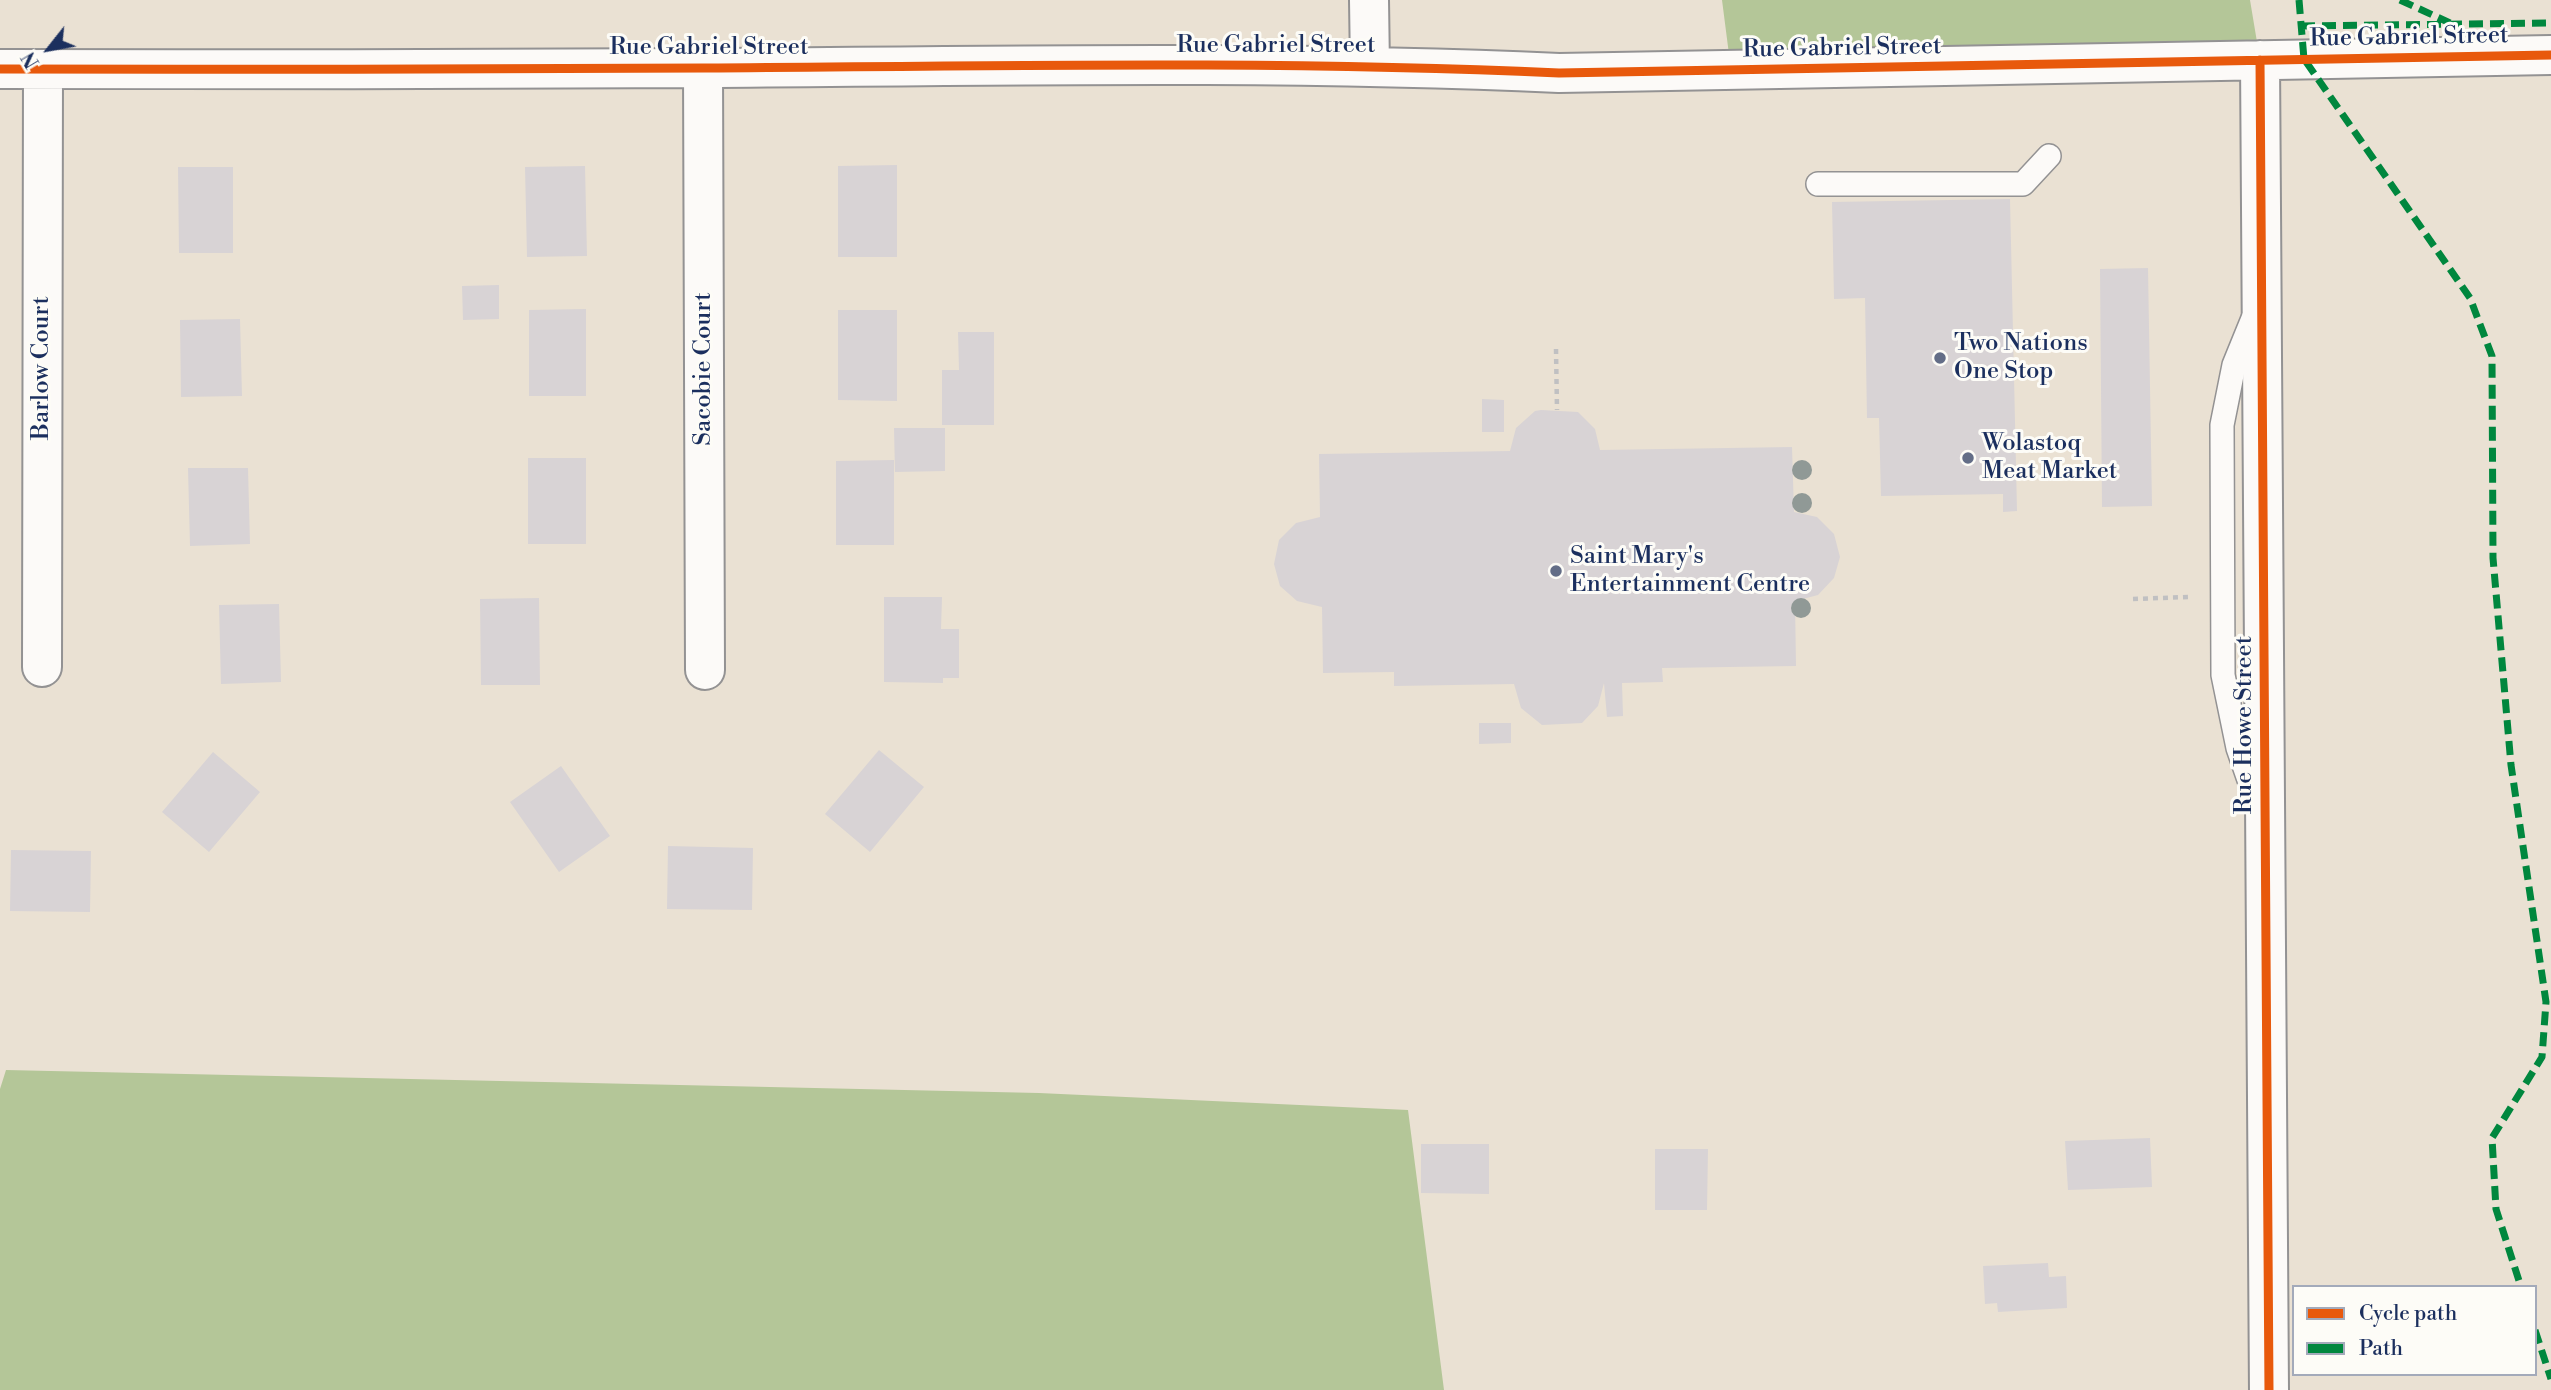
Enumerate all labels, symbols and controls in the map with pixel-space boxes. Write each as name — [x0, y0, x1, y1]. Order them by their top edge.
north arrow — [14, 14, 84, 84]
street label: Rue Gabriel Street — [2309, 22, 2509, 54]
street label: Rue Gabriel Street — [1177, 32, 1375, 60]
street label: Rue Gabriel Street — [1742, 33, 1942, 65]
street label: Rue Gabriel Street — [610, 34, 808, 62]
text: N — [17, 47, 45, 72]
street label: Sacobie Court — [690, 292, 718, 446]
street label: Barlow Court — [28, 296, 56, 440]
place label: Two Nations One Stop — [1954, 330, 2088, 386]
marker: Two Nations One Stop — [1932, 350, 1948, 366]
place label: Wolastoq Meat Market — [1982, 430, 2117, 486]
marker: Wolastoq Meat Market — [1960, 450, 1976, 466]
place label: Saint Mary's Entertainment Centre — [1570, 543, 1810, 599]
marker: Saint Mary's Entertainment Centre — [1548, 563, 1564, 579]
street label: Rue Howe Street — [2231, 636, 2259, 814]
legend — [2292, 1285, 2537, 1376]
text: Cycle path — [2359, 1301, 2457, 1327]
text: Path — [2359, 1336, 2403, 1362]

